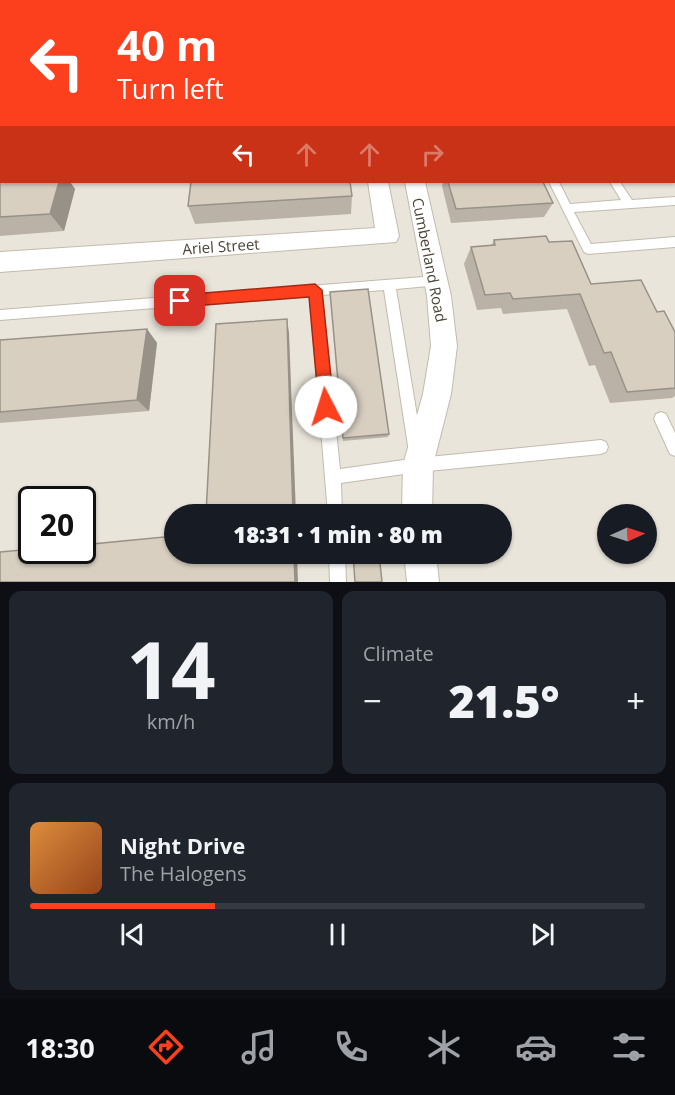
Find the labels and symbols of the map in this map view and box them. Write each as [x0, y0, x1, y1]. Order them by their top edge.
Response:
street label: Cumberland Road [408, 196, 452, 324]
street label: Ariel Street [182, 233, 260, 259]
pin [154, 275, 205, 326]
position arrow [294, 375, 358, 439]
speed limit sign: 20 [18, 486, 96, 564]
north arrow [597, 504, 657, 564]

